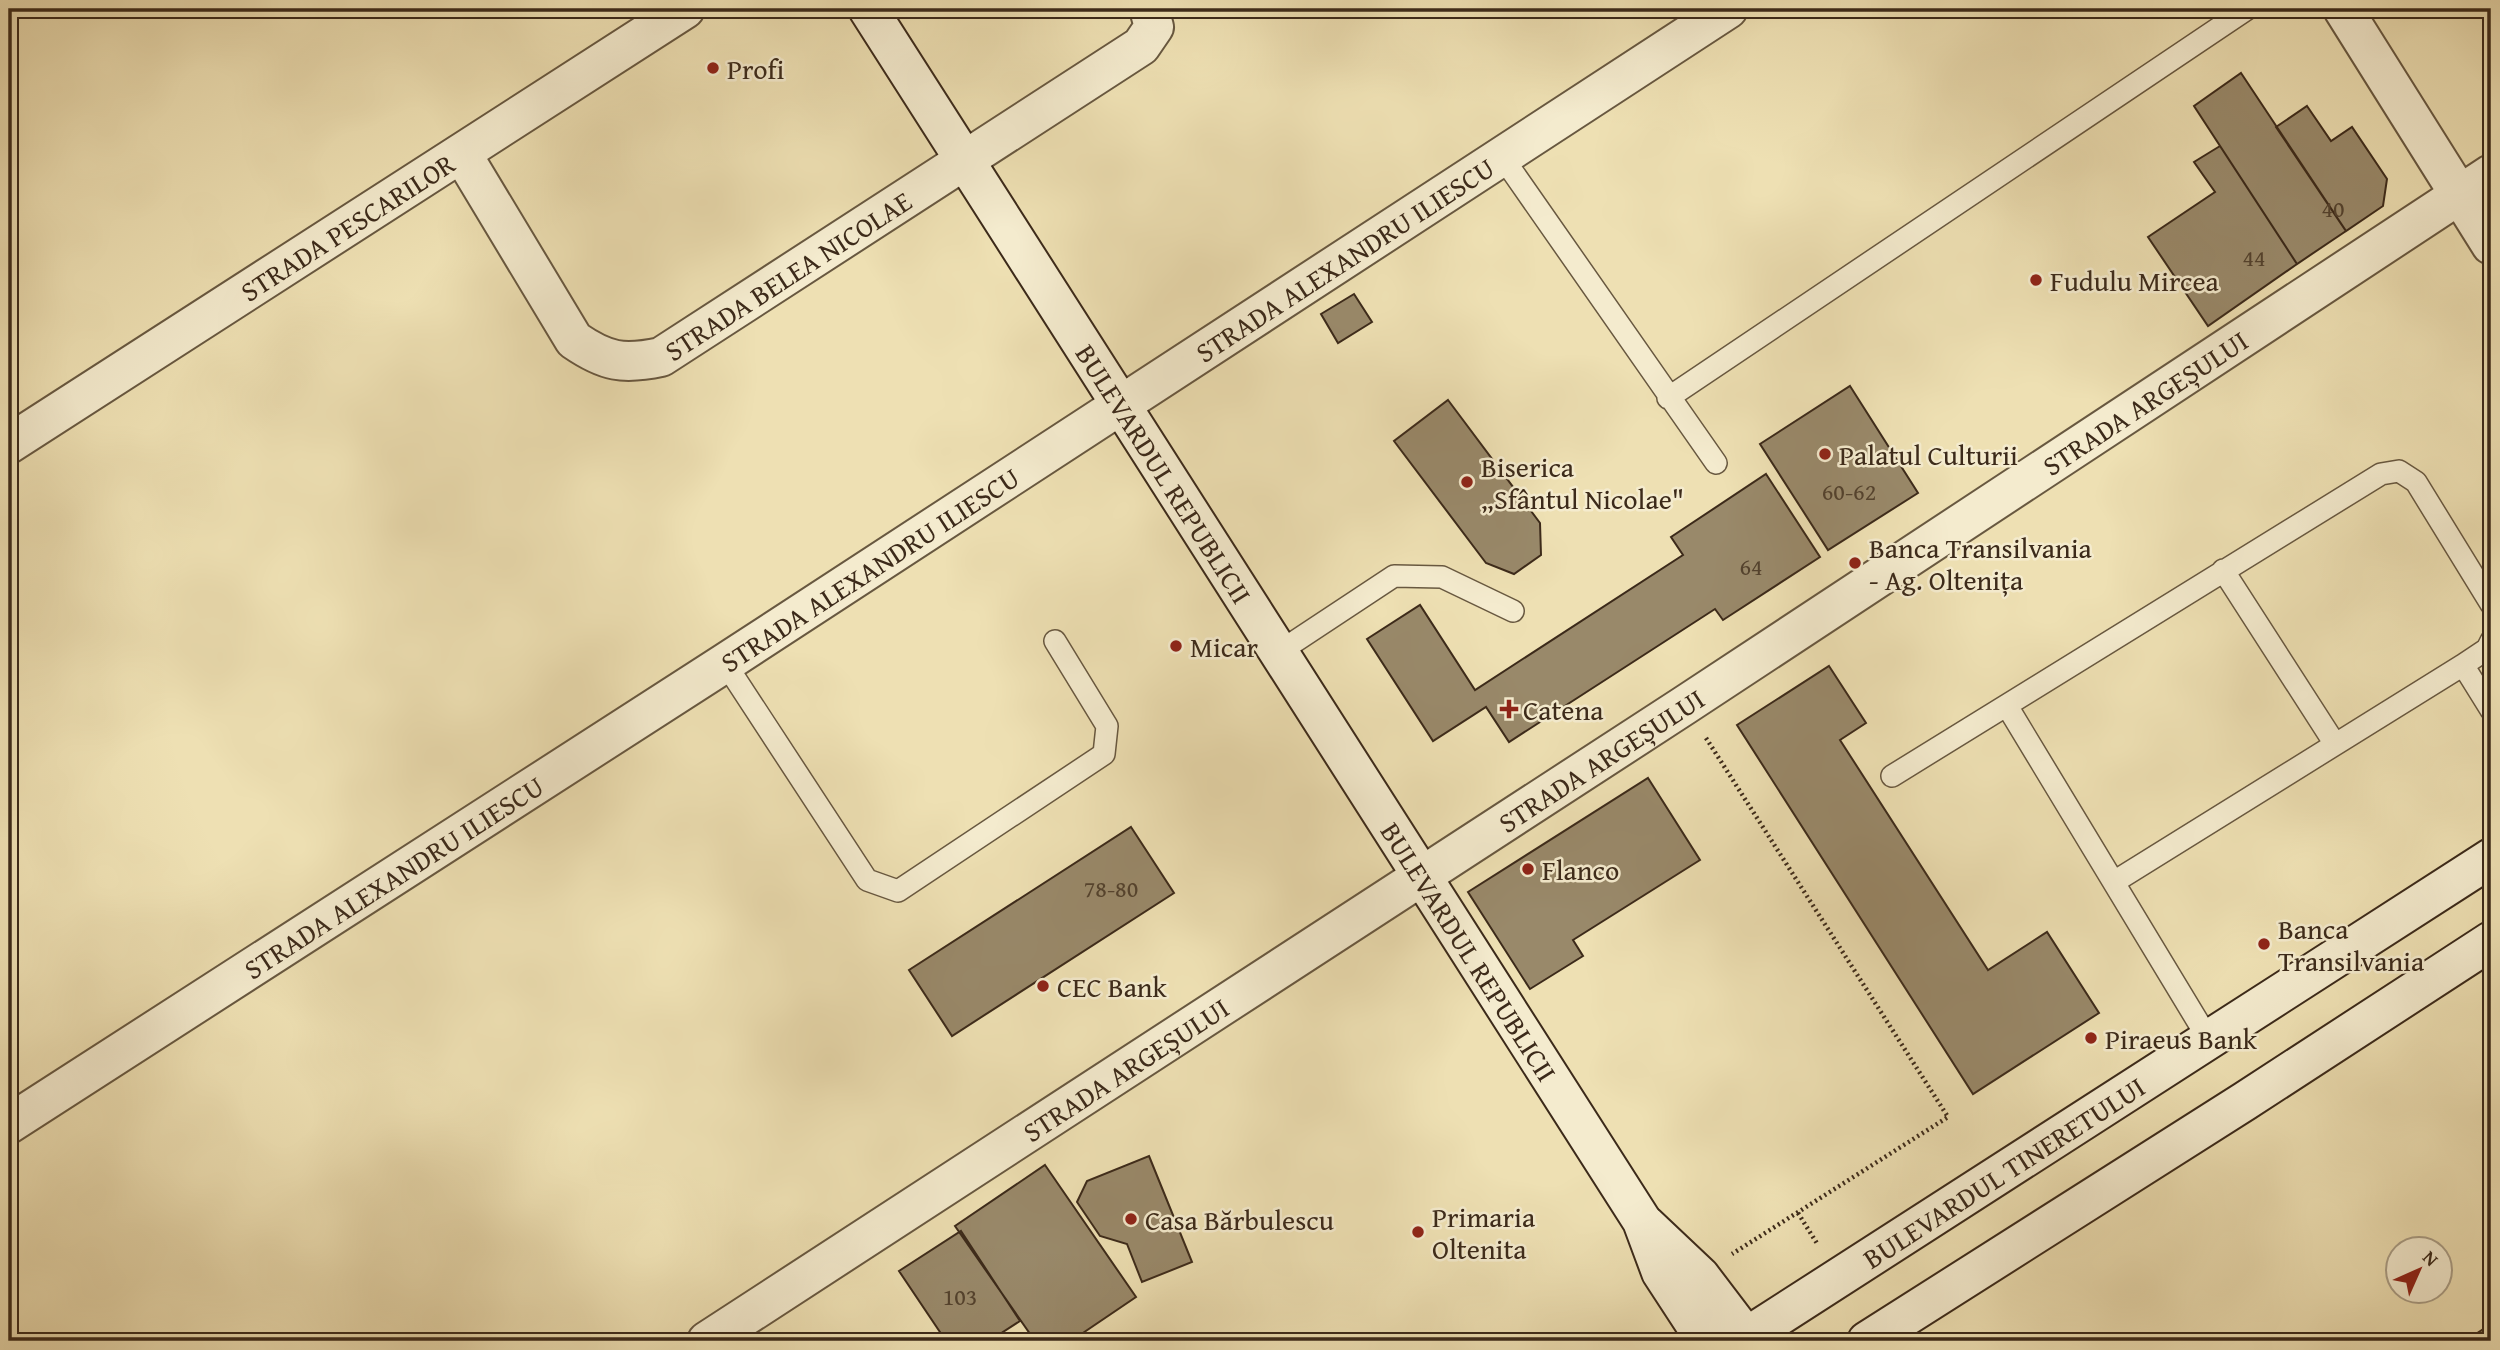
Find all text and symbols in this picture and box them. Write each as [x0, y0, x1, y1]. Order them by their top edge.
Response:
place label: Profi [727, 48, 784, 89]
marker: Profi [705, 60, 721, 76]
street label: STRADA PESCARILOR [232, 142, 463, 311]
street label: STRADA ALEXANDRU ILIESCU [1187, 147, 1502, 372]
street label: STRADA BELEA NICOLAE [656, 180, 919, 370]
house number: 40 [2321, 191, 2345, 226]
house number: 44 [2242, 240, 2266, 275]
place label: Fudulu Mircea [2050, 260, 2220, 301]
marker: Fudulu Mircea [2028, 272, 2044, 288]
street label: STRADA ARGEȘULUI [2034, 319, 2255, 485]
street label: BULEVARDUL REPUBLICII [1066, 336, 1263, 611]
place label: Palatul Culturii [1839, 434, 2018, 475]
place label: Biserica „Sfântul Nicolae" [1481, 446, 1684, 519]
marker: Palatul Culturii [1817, 446, 1833, 462]
street label: STRADA ALEXANDRU ILIESCU [712, 456, 1027, 681]
marker: Biserica „Sfântul Nicolae" [1459, 474, 1475, 490]
house number: 60-62 [1822, 474, 1876, 509]
place label: Banca Transilvania - Ag. Oltenița [1869, 527, 2093, 600]
house number: 64 [1739, 549, 1763, 584]
marker: Banca Transilvania - Ag. Oltenița [1847, 555, 1863, 571]
place label: Micar [1190, 626, 1258, 667]
marker: Micar [1168, 638, 1184, 654]
street label: STRADA ARGEȘULUI [1490, 678, 1712, 842]
place label: Catena [1523, 689, 1604, 730]
marker: Catena [1501, 701, 1517, 717]
street label: STRADA ALEXANDRU ILIESCU [235, 765, 551, 988]
street label: BULEVARDUL REPUBLICII [1372, 814, 1568, 1089]
place label: Flanco [1542, 849, 1619, 890]
marker: Flanco [1520, 861, 1536, 877]
house number: 78-80 [1084, 871, 1138, 906]
place label: Banca Transilvania [2278, 908, 2425, 981]
marker: Banca Transilvania [2256, 936, 2272, 952]
place label: CEC Bank [1057, 966, 1168, 1007]
marker: CEC Bank [1035, 978, 1051, 994]
street label: STRADA ARGEȘULUI [1014, 987, 1236, 1151]
place label: Piraeus Bank [2105, 1018, 2258, 1059]
marker: Piraeus Bank [2083, 1030, 2099, 1046]
street label: BULEVARDUL TINERETULUI [1854, 1066, 2152, 1278]
place label: Primaria Oltenita [1432, 1196, 1536, 1269]
place label: Casa Bărbulescu [1145, 1199, 1334, 1240]
marker: Casa Bărbulescu [1123, 1211, 1139, 1227]
marker: Primaria Oltenita [1410, 1224, 1426, 1240]
north arrow [2384, 1234, 2454, 1304]
text: N [2417, 1244, 2446, 1273]
house number: 103 [943, 1279, 977, 1314]

